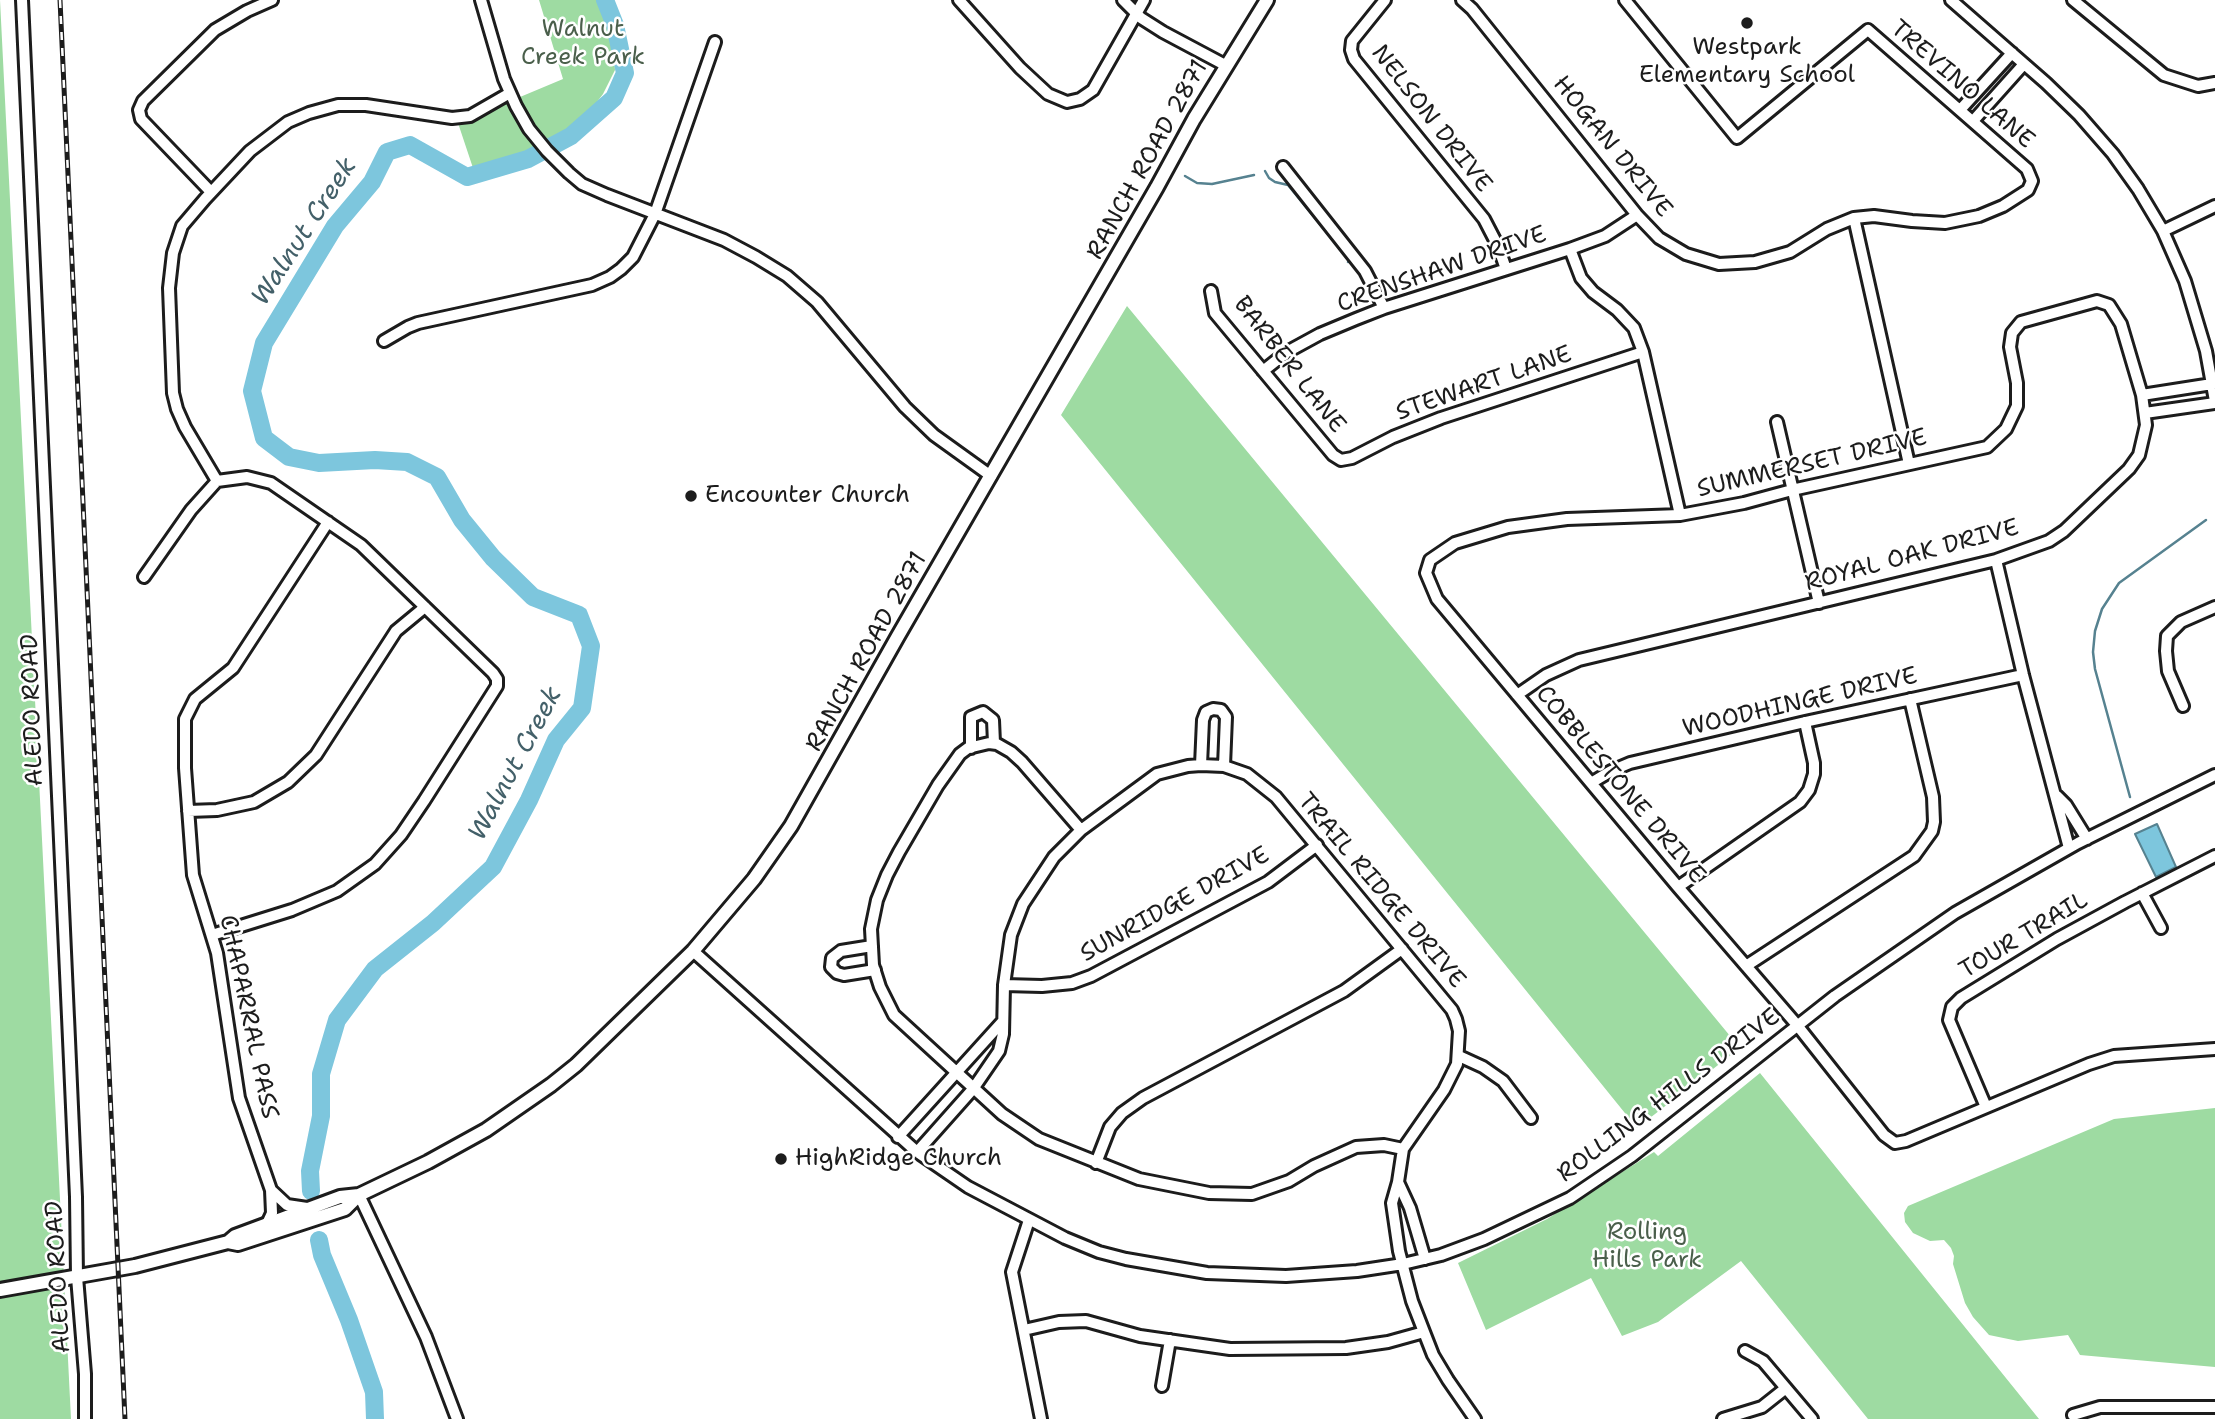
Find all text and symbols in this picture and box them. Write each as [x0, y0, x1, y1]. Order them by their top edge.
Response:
marker: Westpark Elementary School [1739, 15, 1755, 31]
street label: TREVINO LANE [1884, 15, 2040, 155]
park label: Walnut Creek Park [521, 16, 645, 72]
place label: Westpark Elementary School [1639, 34, 1855, 90]
street label: NELSON DRIVE [1364, 40, 1498, 198]
street label: RANCH ROAD 2871 [1081, 55, 1215, 265]
street label: HOGAN DRIVE [1546, 70, 1678, 224]
water label: Walnut Creek [246, 152, 364, 312]
street label: CRENSHAW DRIVE [1334, 221, 1550, 319]
street label: BARBER LANE [1227, 291, 1351, 439]
street label: STEWART LANE [1392, 340, 1576, 428]
street label: SUMMERSET DRIVE [1694, 424, 1930, 504]
place label: Encounter Church [705, 482, 910, 510]
marker: Encounter Church [683, 488, 699, 504]
street label: ROYAL OAK DRIVE [1802, 514, 2022, 598]
street label: RANCH ROAD 2871 [800, 547, 934, 757]
street label: ALEDO ROAD [16, 633, 50, 787]
street label: WOODHINGE DRIVE [1680, 662, 1920, 744]
street label: COBBLESTONE DRIVE [1529, 680, 1711, 890]
water label: Walnut Creek [462, 682, 570, 846]
street label: TRAIL RIDGE DRIVE [1291, 788, 1471, 994]
street label: SUNRIDGE DRIVE [1075, 841, 1275, 969]
street label: TOUR TRAIL [1955, 886, 2093, 986]
street label: CHAPARRAL PASS [212, 912, 284, 1122]
street label: ROLLING HILLS DRIVE [1552, 1003, 1786, 1189]
place label: HighRidge Church [795, 1145, 1002, 1173]
marker: HighRidge Church [773, 1151, 789, 1167]
street label: ALEDO ROAD [41, 1200, 77, 1354]
park label: Rolling Hills Park [1592, 1219, 1702, 1275]

